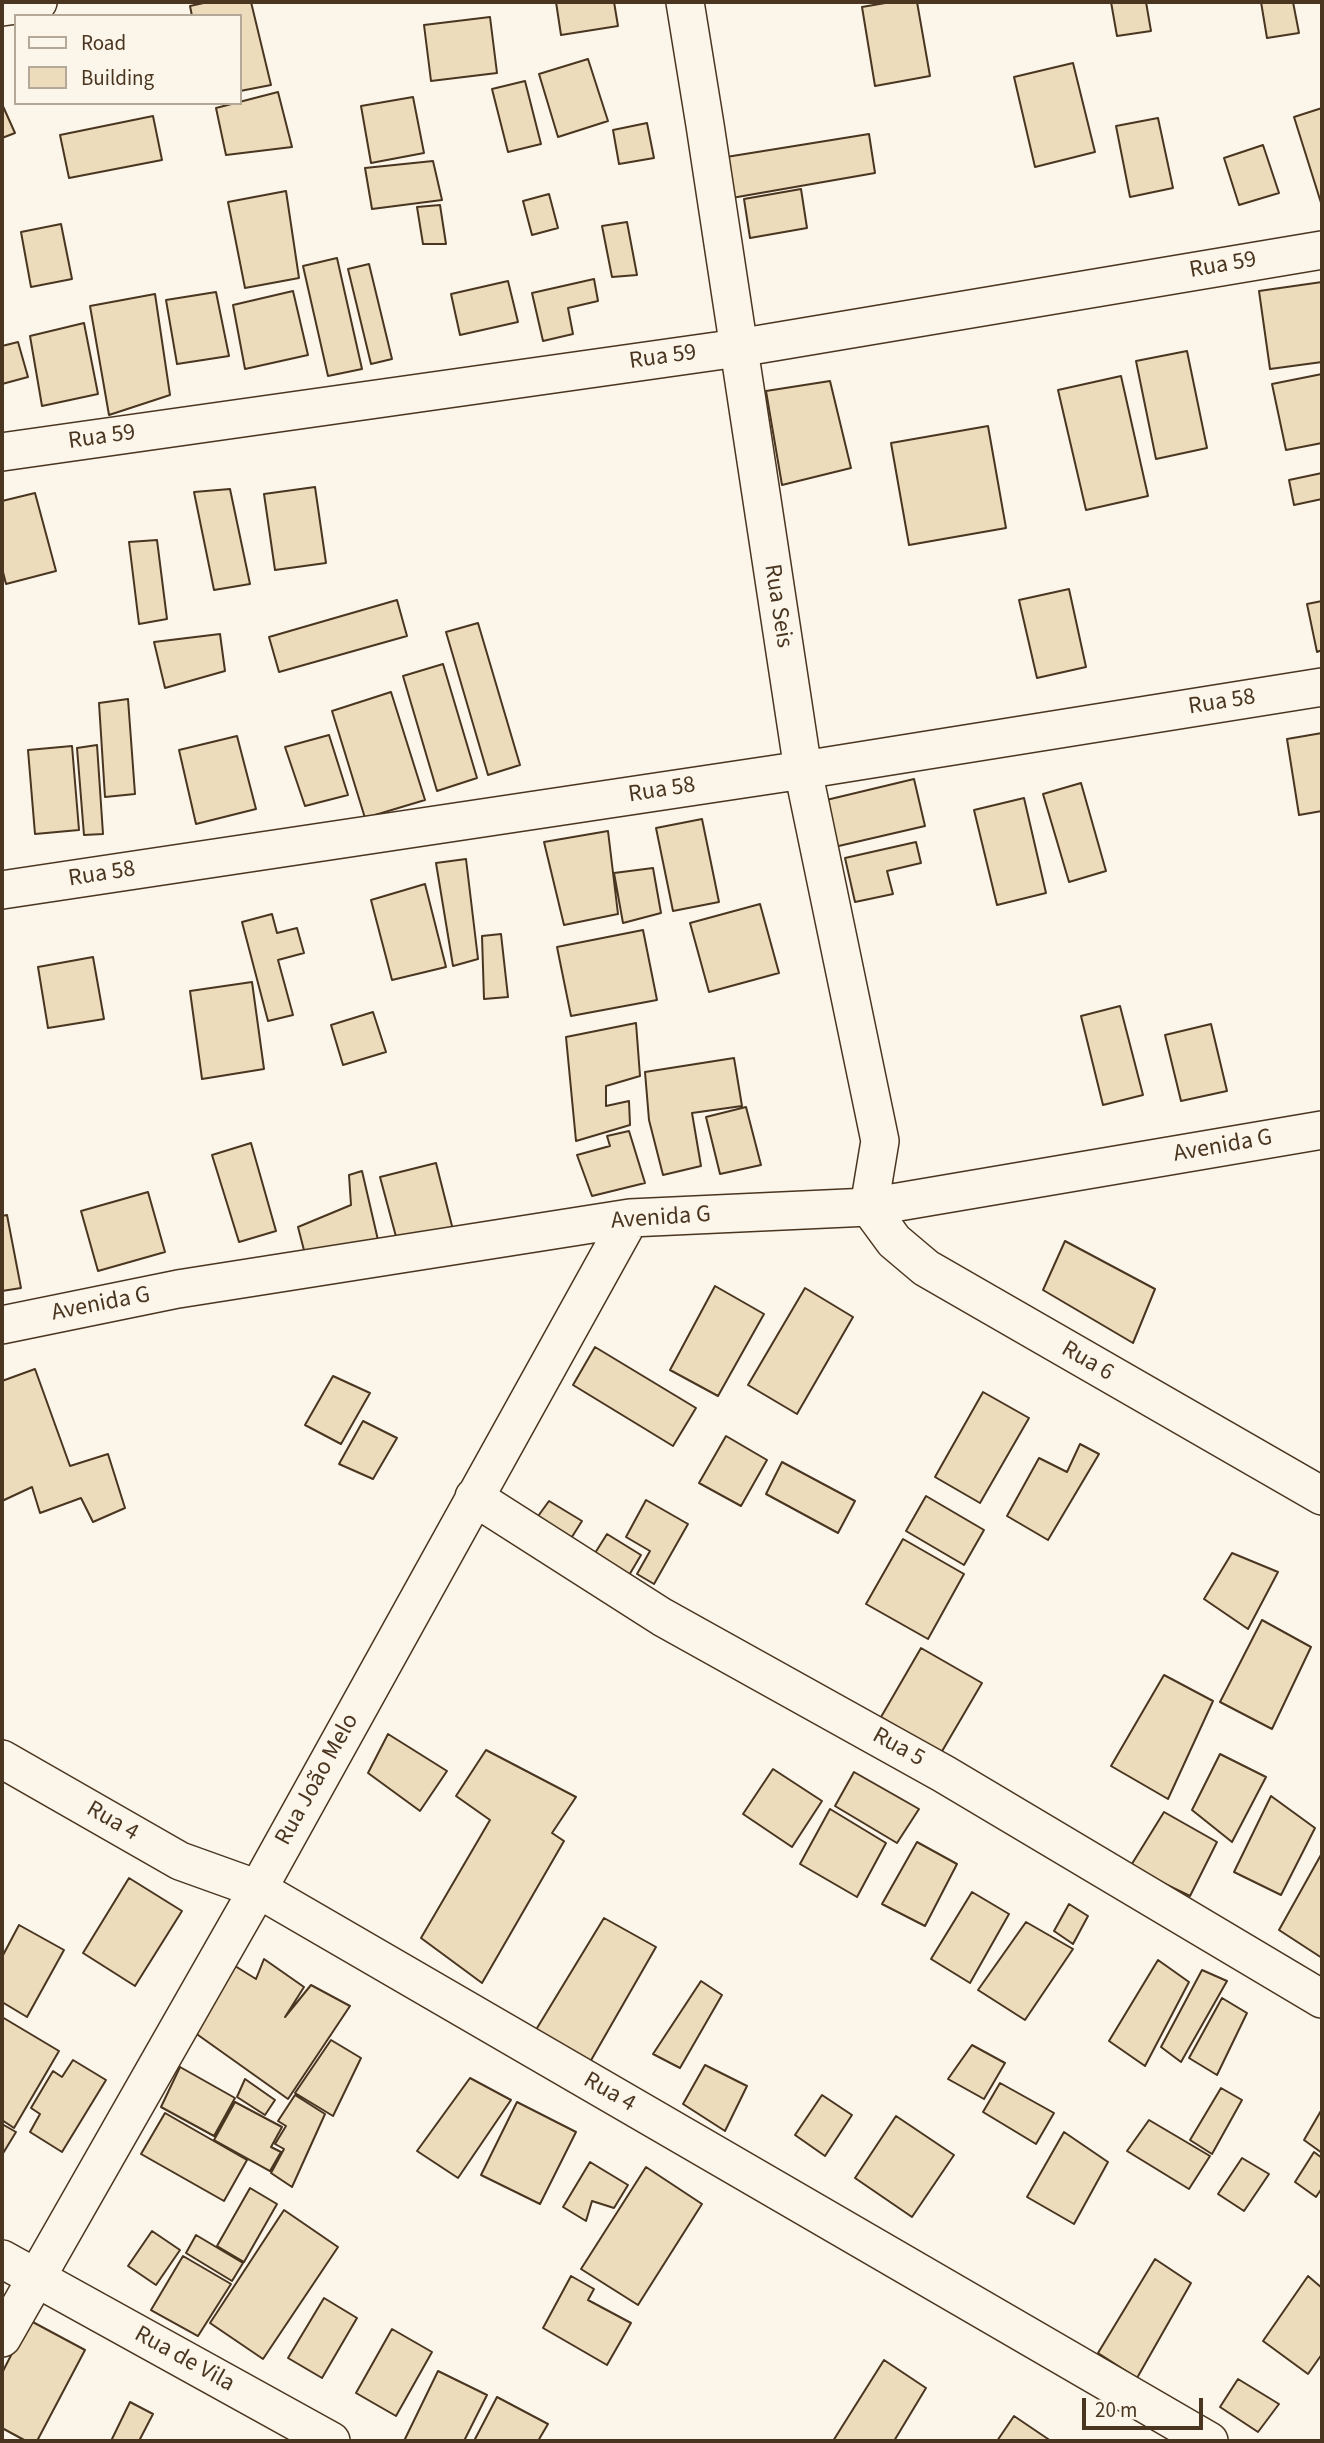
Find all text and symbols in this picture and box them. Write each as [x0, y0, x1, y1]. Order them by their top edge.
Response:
legend [14, 14, 242, 105]
text: Road [81, 28, 126, 58]
text: Building [81, 63, 154, 93]
street label: Rua 59 [1187, 246, 1259, 286]
street label: Rua 59 [628, 339, 698, 377]
street label: Rua 59 [67, 419, 137, 457]
street label: Rua Seis [756, 562, 798, 650]
street label: Rua 58 [1186, 684, 1258, 722]
street label: Rua 58 [626, 772, 698, 810]
street label: Rua 58 [66, 856, 138, 894]
street label: Avenida G [1171, 1124, 1275, 1170]
street label: Avenida G [610, 1201, 712, 1237]
street label: Avenida G [49, 1281, 153, 1329]
street label: Rua 6 [1056, 1336, 1118, 1388]
street label: Rua João Melo [270, 1709, 366, 1851]
street label: Rua 5 [867, 1722, 929, 1774]
street label: Rua 4 [81, 1796, 143, 1848]
street label: Rua 4 [578, 2067, 640, 2119]
street label: Rua de Vila [129, 2321, 239, 2399]
scale bar [1086, 2384, 1207, 2428]
text: 20 m [1095, 2395, 1137, 2425]

